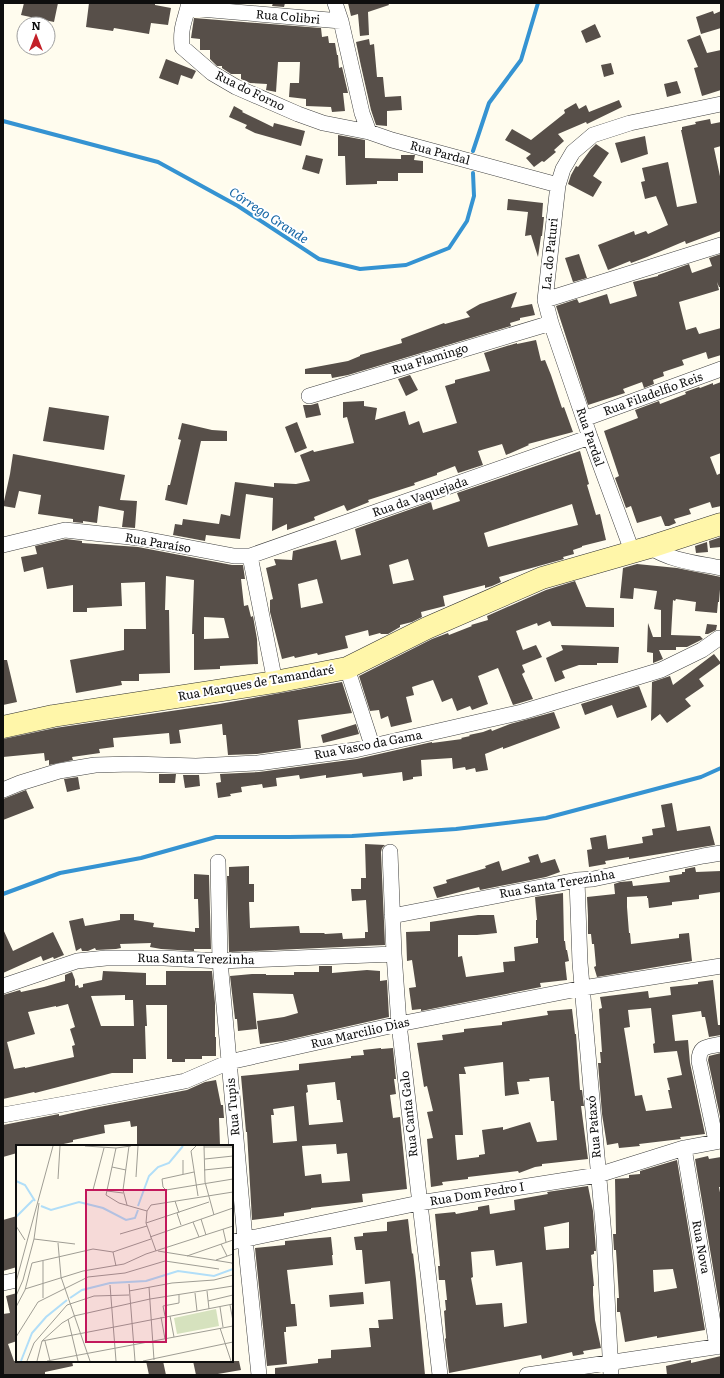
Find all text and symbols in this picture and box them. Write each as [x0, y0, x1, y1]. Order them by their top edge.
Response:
street label: Rua Colibri [255, 4, 321, 28]
north arrow [16, 16, 56, 56]
text: N [31, 17, 41, 33]
street label: Rua do Forno [212, 65, 288, 115]
street label: Rua Pardal [408, 135, 472, 169]
water label: Córrego Grande [226, 182, 313, 247]
street label: La. do Paturi [536, 217, 562, 291]
street label: Rua Flamingo [389, 338, 470, 378]
street label: Rua Filadelfio Reis [600, 366, 706, 419]
street label: Rua Pardal [572, 405, 609, 469]
street label: Rua da Vaquejada [369, 471, 470, 521]
street label: Rua Paraíso [124, 527, 193, 557]
street label: Rua Marques de Tamandaré [176, 659, 335, 705]
street label: Rua Vasco da Gama [312, 725, 424, 763]
street label: Rua Santa Terezinha [498, 864, 617, 902]
street label: Rua Santa Terezinha [137, 948, 255, 968]
street label: Rua Marcilio Dias [309, 1012, 411, 1052]
street label: Rua Canta Galo [395, 1070, 421, 1158]
street label: Rua Tupis [220, 1077, 243, 1137]
street label: Rua Pataxó [581, 1095, 605, 1159]
inset map [16, 1145, 233, 1362]
street label: Rua Dom Pedro I [428, 1177, 525, 1209]
street label: Rua Nova [688, 1219, 716, 1276]

